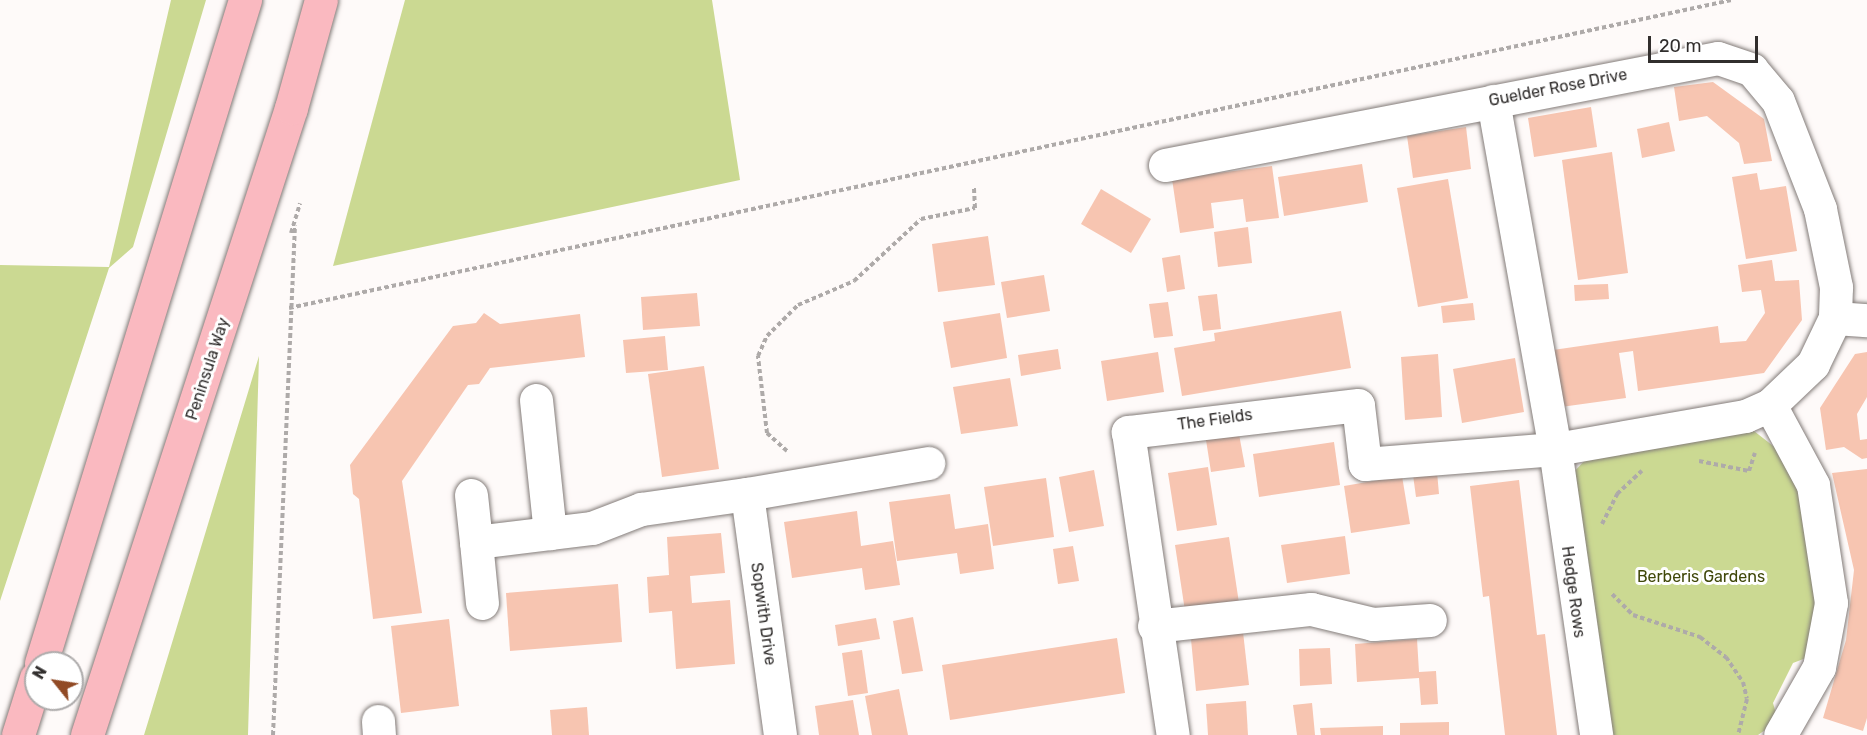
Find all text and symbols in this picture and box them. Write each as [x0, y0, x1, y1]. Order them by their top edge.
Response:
scale bar [1651, 24, 1760, 62]
text: 20 m [1659, 35, 1701, 57]
street label: Guelder Rose Drive [1487, 65, 1629, 111]
street label: Peninsula Way [182, 315, 234, 423]
street label: The Fields [1176, 405, 1254, 435]
street label: Hedge Rows [1557, 545, 1589, 639]
street label: Sopwith Drive [746, 561, 780, 667]
park label: Berberis Gardens [1637, 567, 1765, 587]
north arrow [24, 651, 84, 711]
text: N [29, 663, 51, 682]

